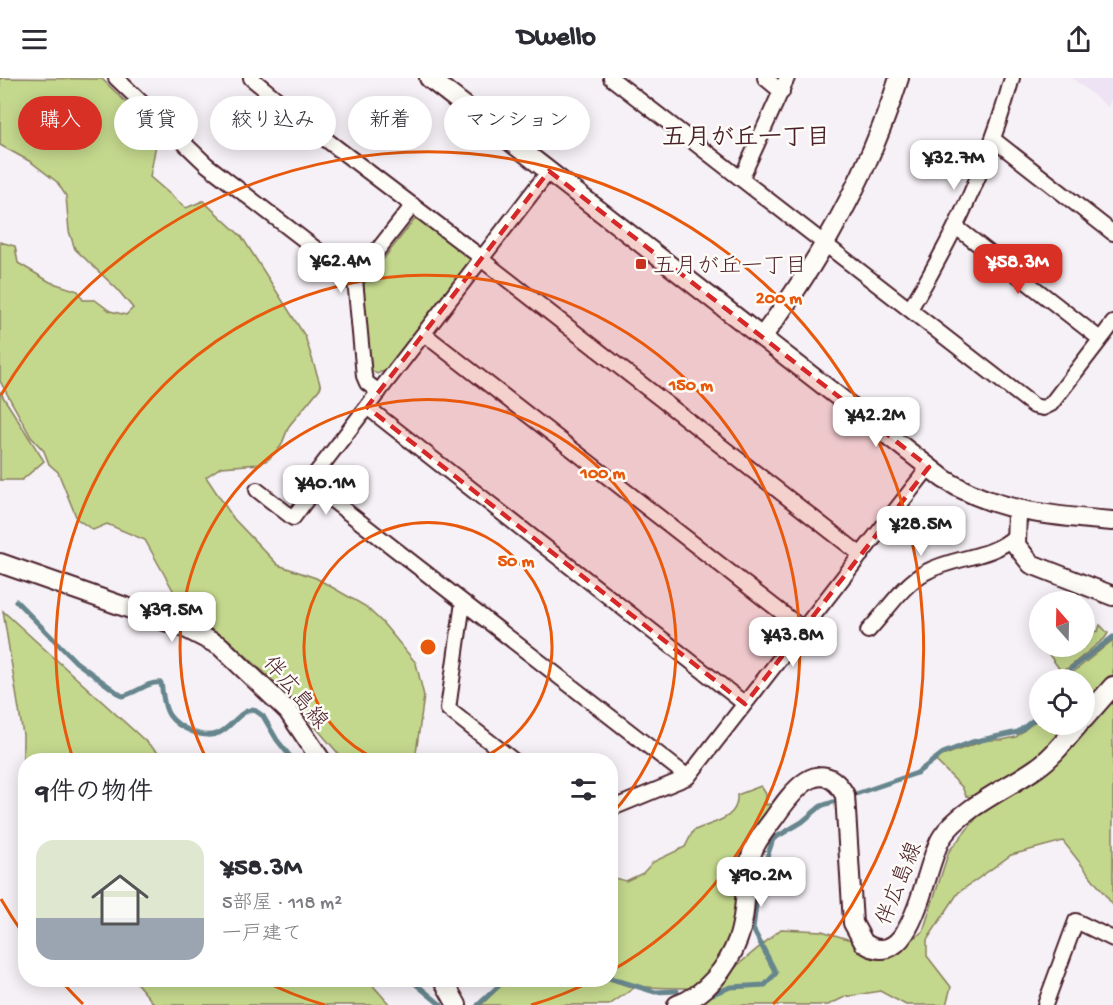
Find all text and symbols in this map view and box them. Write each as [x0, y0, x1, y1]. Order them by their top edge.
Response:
icon: menu [18, 23, 51, 56]
text: Dwello [517, 23, 596, 55]
icon: share [1062, 23, 1095, 56]
chip: 購入 [18, 96, 102, 150]
chip: 賃貸 [114, 96, 198, 150]
chip: 絞り込み [210, 96, 336, 150]
chip: 新着 [348, 96, 432, 150]
chip: マンション [444, 96, 590, 150]
district label: 五月が丘一丁目 [662, 125, 830, 154]
pin: ¥32.7M [905, 140, 1003, 191]
text: ¥32.7M [924, 148, 984, 171]
pin: ¥62.4M [292, 243, 390, 294]
pin: ¥58.3M [969, 244, 1067, 295]
text: ¥62.4M [312, 251, 370, 274]
text: ¥58.3M [987, 252, 1049, 275]
place label: 五月が丘一丁目 [653, 255, 807, 281]
marker: 五月が丘一丁目 [634, 257, 648, 271]
text: 200 m [756, 289, 802, 310]
text: 150 m [668, 376, 713, 397]
pin: ¥42.2M [827, 397, 925, 448]
text: ¥42.2M [847, 405, 905, 428]
text: 100 m [580, 464, 626, 485]
pin: ¥40.1M [277, 465, 375, 516]
text: ¥40.1M [297, 473, 355, 496]
pin: ¥28.5M [872, 506, 970, 557]
text: ¥28.5M [891, 514, 951, 537]
text: 50 m [498, 552, 535, 573]
north arrow [1029, 591, 1095, 657]
map controls [1029, 591, 1095, 735]
pin: ¥39.5M [123, 592, 221, 643]
text: ¥39.5M [142, 600, 202, 623]
pin: ¥43.8M [744, 617, 842, 668]
text: ¥43.8M [763, 625, 823, 648]
centre of rings [418, 637, 438, 657]
street label: 伴広島線 [256, 651, 333, 736]
button: locate [1029, 669, 1095, 735]
icon: filters [567, 773, 600, 806]
text: 9件の物件 [36, 779, 153, 810]
street label: 伴広島線 [871, 838, 929, 930]
text: ¥58.3M [222, 854, 302, 885]
pin: ¥90.2M [712, 857, 810, 908]
icon: home [84, 864, 156, 936]
text: ¥90.2M [731, 865, 791, 888]
text: 5部屋 · 118 m² [222, 893, 342, 916]
text: 一戸建て [222, 924, 302, 947]

